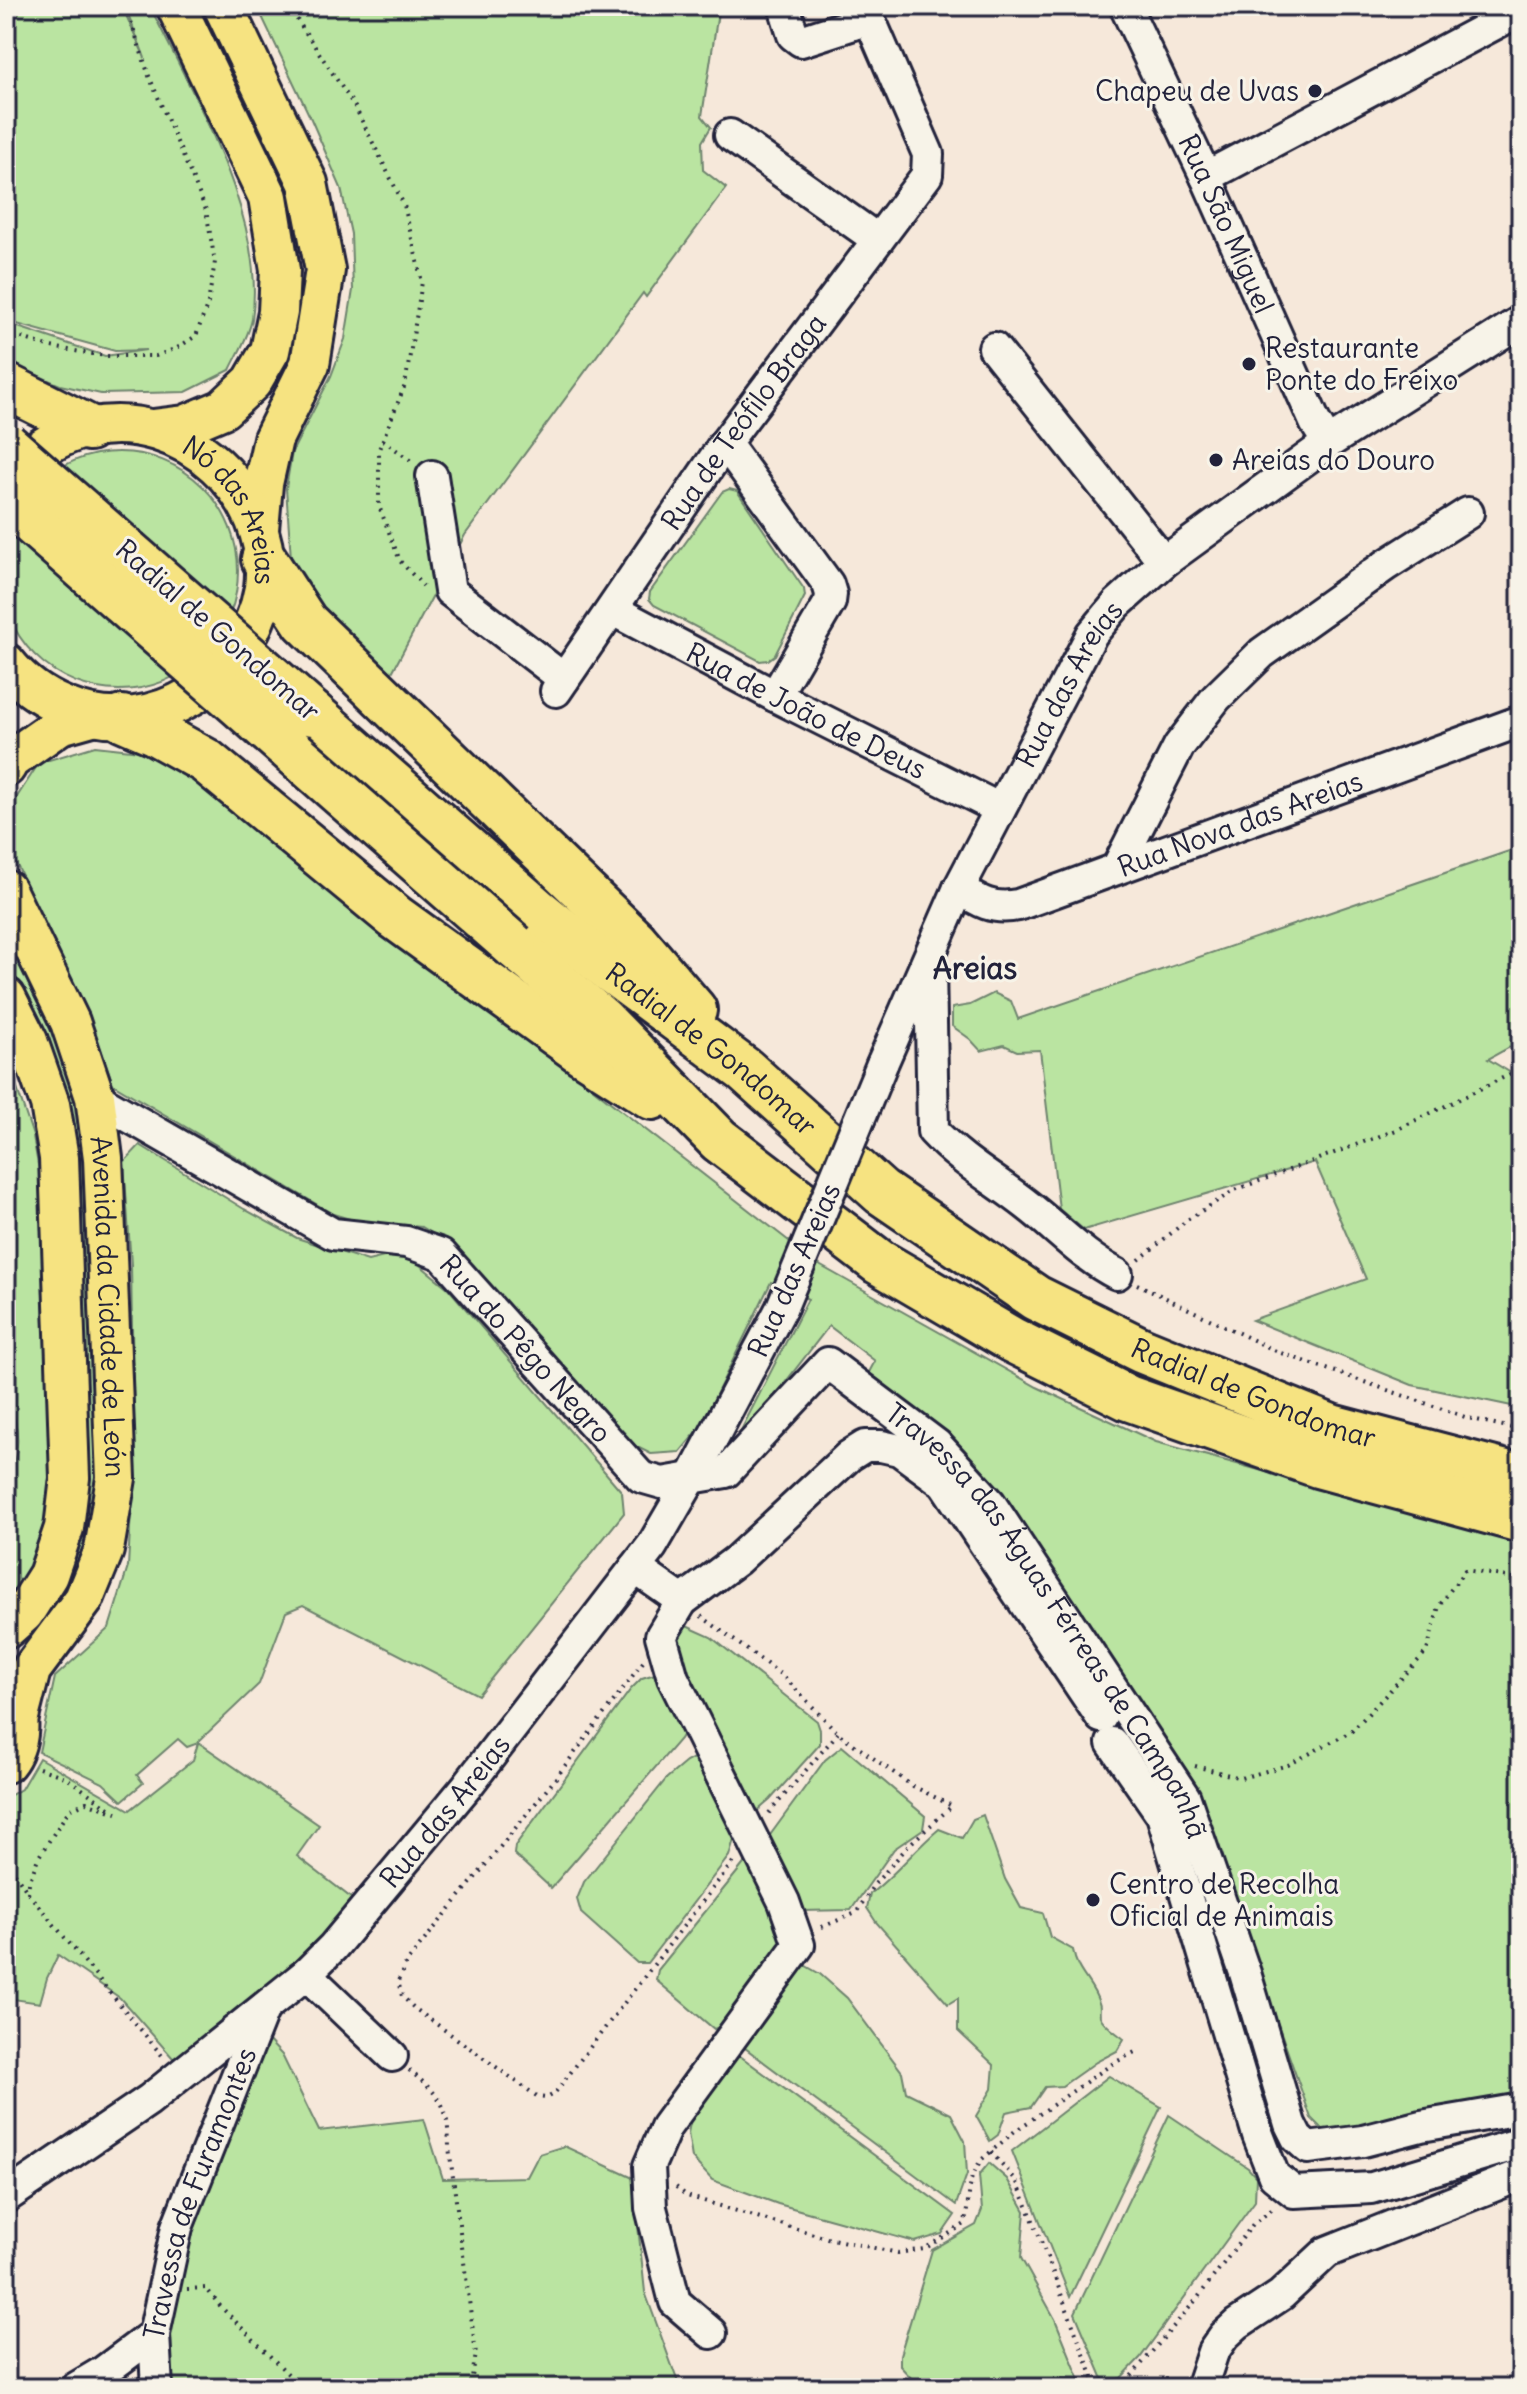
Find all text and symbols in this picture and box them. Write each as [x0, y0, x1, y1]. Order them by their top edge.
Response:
place label: Chapeu de Uvas [1095, 73, 1299, 109]
marker: Chapeu de Uvas [1306, 82, 1324, 100]
street label: Rua São Miguel [1170, 128, 1282, 319]
street label: Rua de Teófilo Braga [653, 306, 834, 537]
place label: Restaurante Ponte do Freixo [1265, 330, 1458, 398]
marker: Restaurante Ponte do Freixo [1240, 355, 1258, 373]
street label: Nó das Areias [176, 427, 283, 586]
place label: Areias do Douro [1232, 442, 1435, 478]
marker: Areias do Douro [1207, 451, 1225, 469]
street label: Radial de Gondomar [108, 531, 328, 729]
street label: Rua das Areias [1007, 593, 1131, 774]
street label: Rua de João de Deus [680, 634, 932, 787]
street label: Rua Nova das Areias [1113, 763, 1367, 885]
district label: Areias [933, 949, 1017, 987]
street label: Radial de Gondomar [598, 955, 824, 1144]
street label: Avenida da Cidade de León [82, 1134, 134, 1478]
street label: Rua das Areias [740, 1177, 848, 1363]
street label: Rua do Pêgo Negro [432, 1247, 620, 1450]
street label: Radial de Gondomar [1125, 1330, 1380, 1456]
street label: Travessa das Águas Férreas de Campanhã [879, 1395, 1215, 1843]
street label: Rua das Areias [372, 1728, 518, 1895]
place label: Centro de Recolha Oficial de Animais [1109, 1866, 1339, 1934]
marker: Centro de Recolha Oficial de Animais [1084, 1891, 1102, 1909]
street label: Travessa de Furamontes [135, 2042, 264, 2343]

